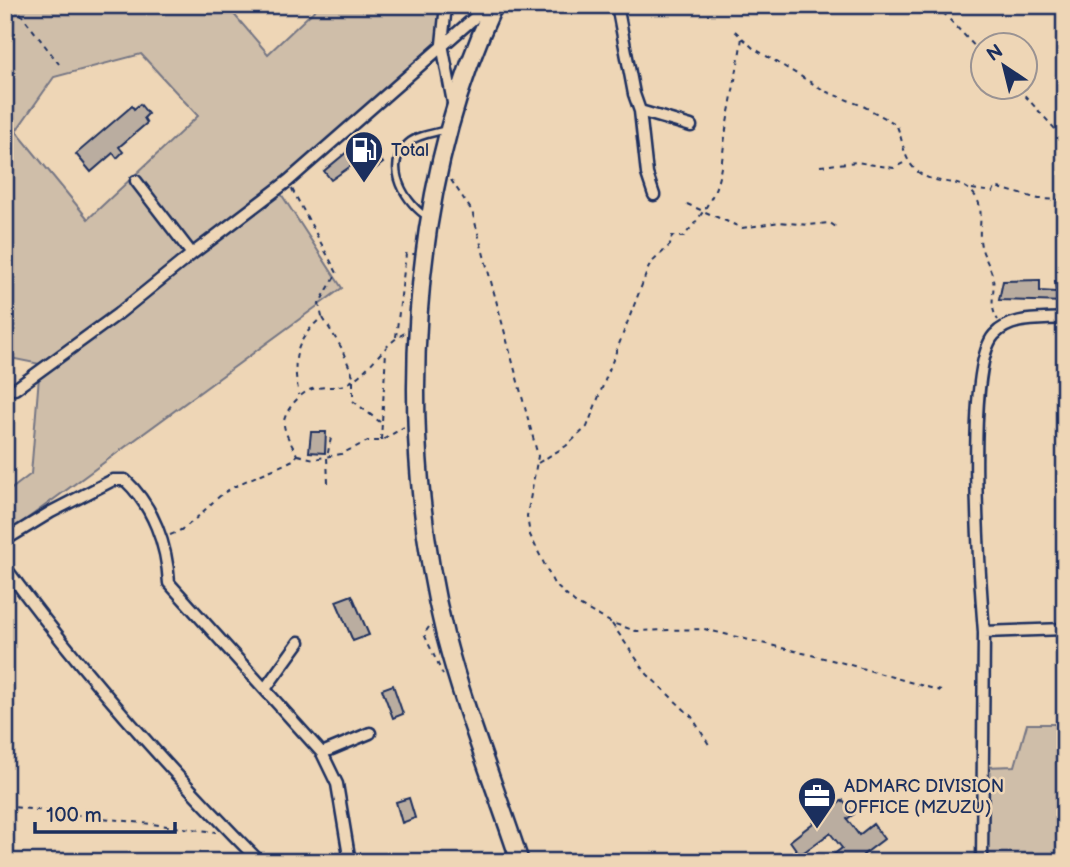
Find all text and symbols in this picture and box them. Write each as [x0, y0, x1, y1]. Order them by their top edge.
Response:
north arrow [968, 32, 1038, 102]
text: N [983, 40, 1008, 67]
fuel station icon: Total [343, 129, 385, 184]
place label: Total [391, 140, 429, 161]
office icon: ADMARC DIVISION OFFICE (MZUZU) [796, 775, 838, 830]
place label: ADMARC DIVISION OFFICE (MZUZU) [844, 776, 1004, 818]
scale bar [35, 790, 175, 834]
text: 100 m [46, 803, 102, 828]

